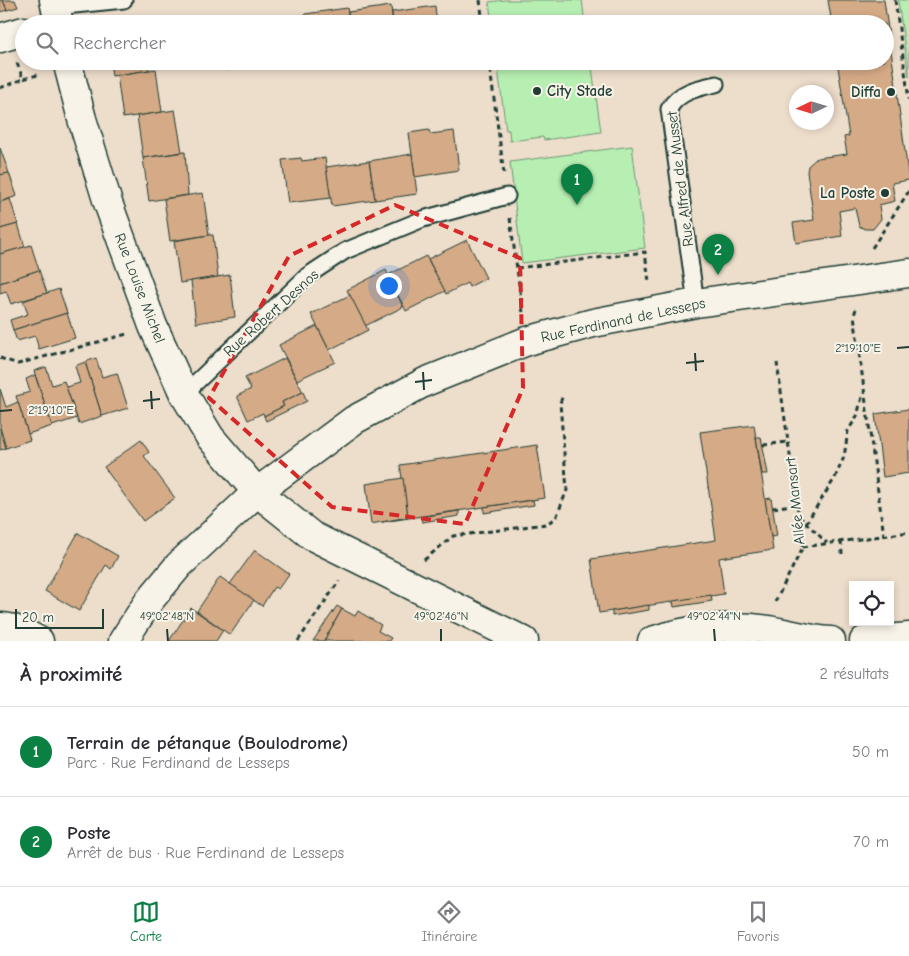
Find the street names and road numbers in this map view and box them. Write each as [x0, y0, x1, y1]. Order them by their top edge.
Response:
street label: Rue Alfred de Musset [663, 110, 697, 248]
street label: Rue Louise Michel [111, 231, 169, 345]
street label: Rue Robert Desnos [220, 265, 322, 361]
street label: Rue Ferdinand de Lesseps [539, 294, 707, 346]
street label: Allée Mansart [781, 456, 809, 546]

